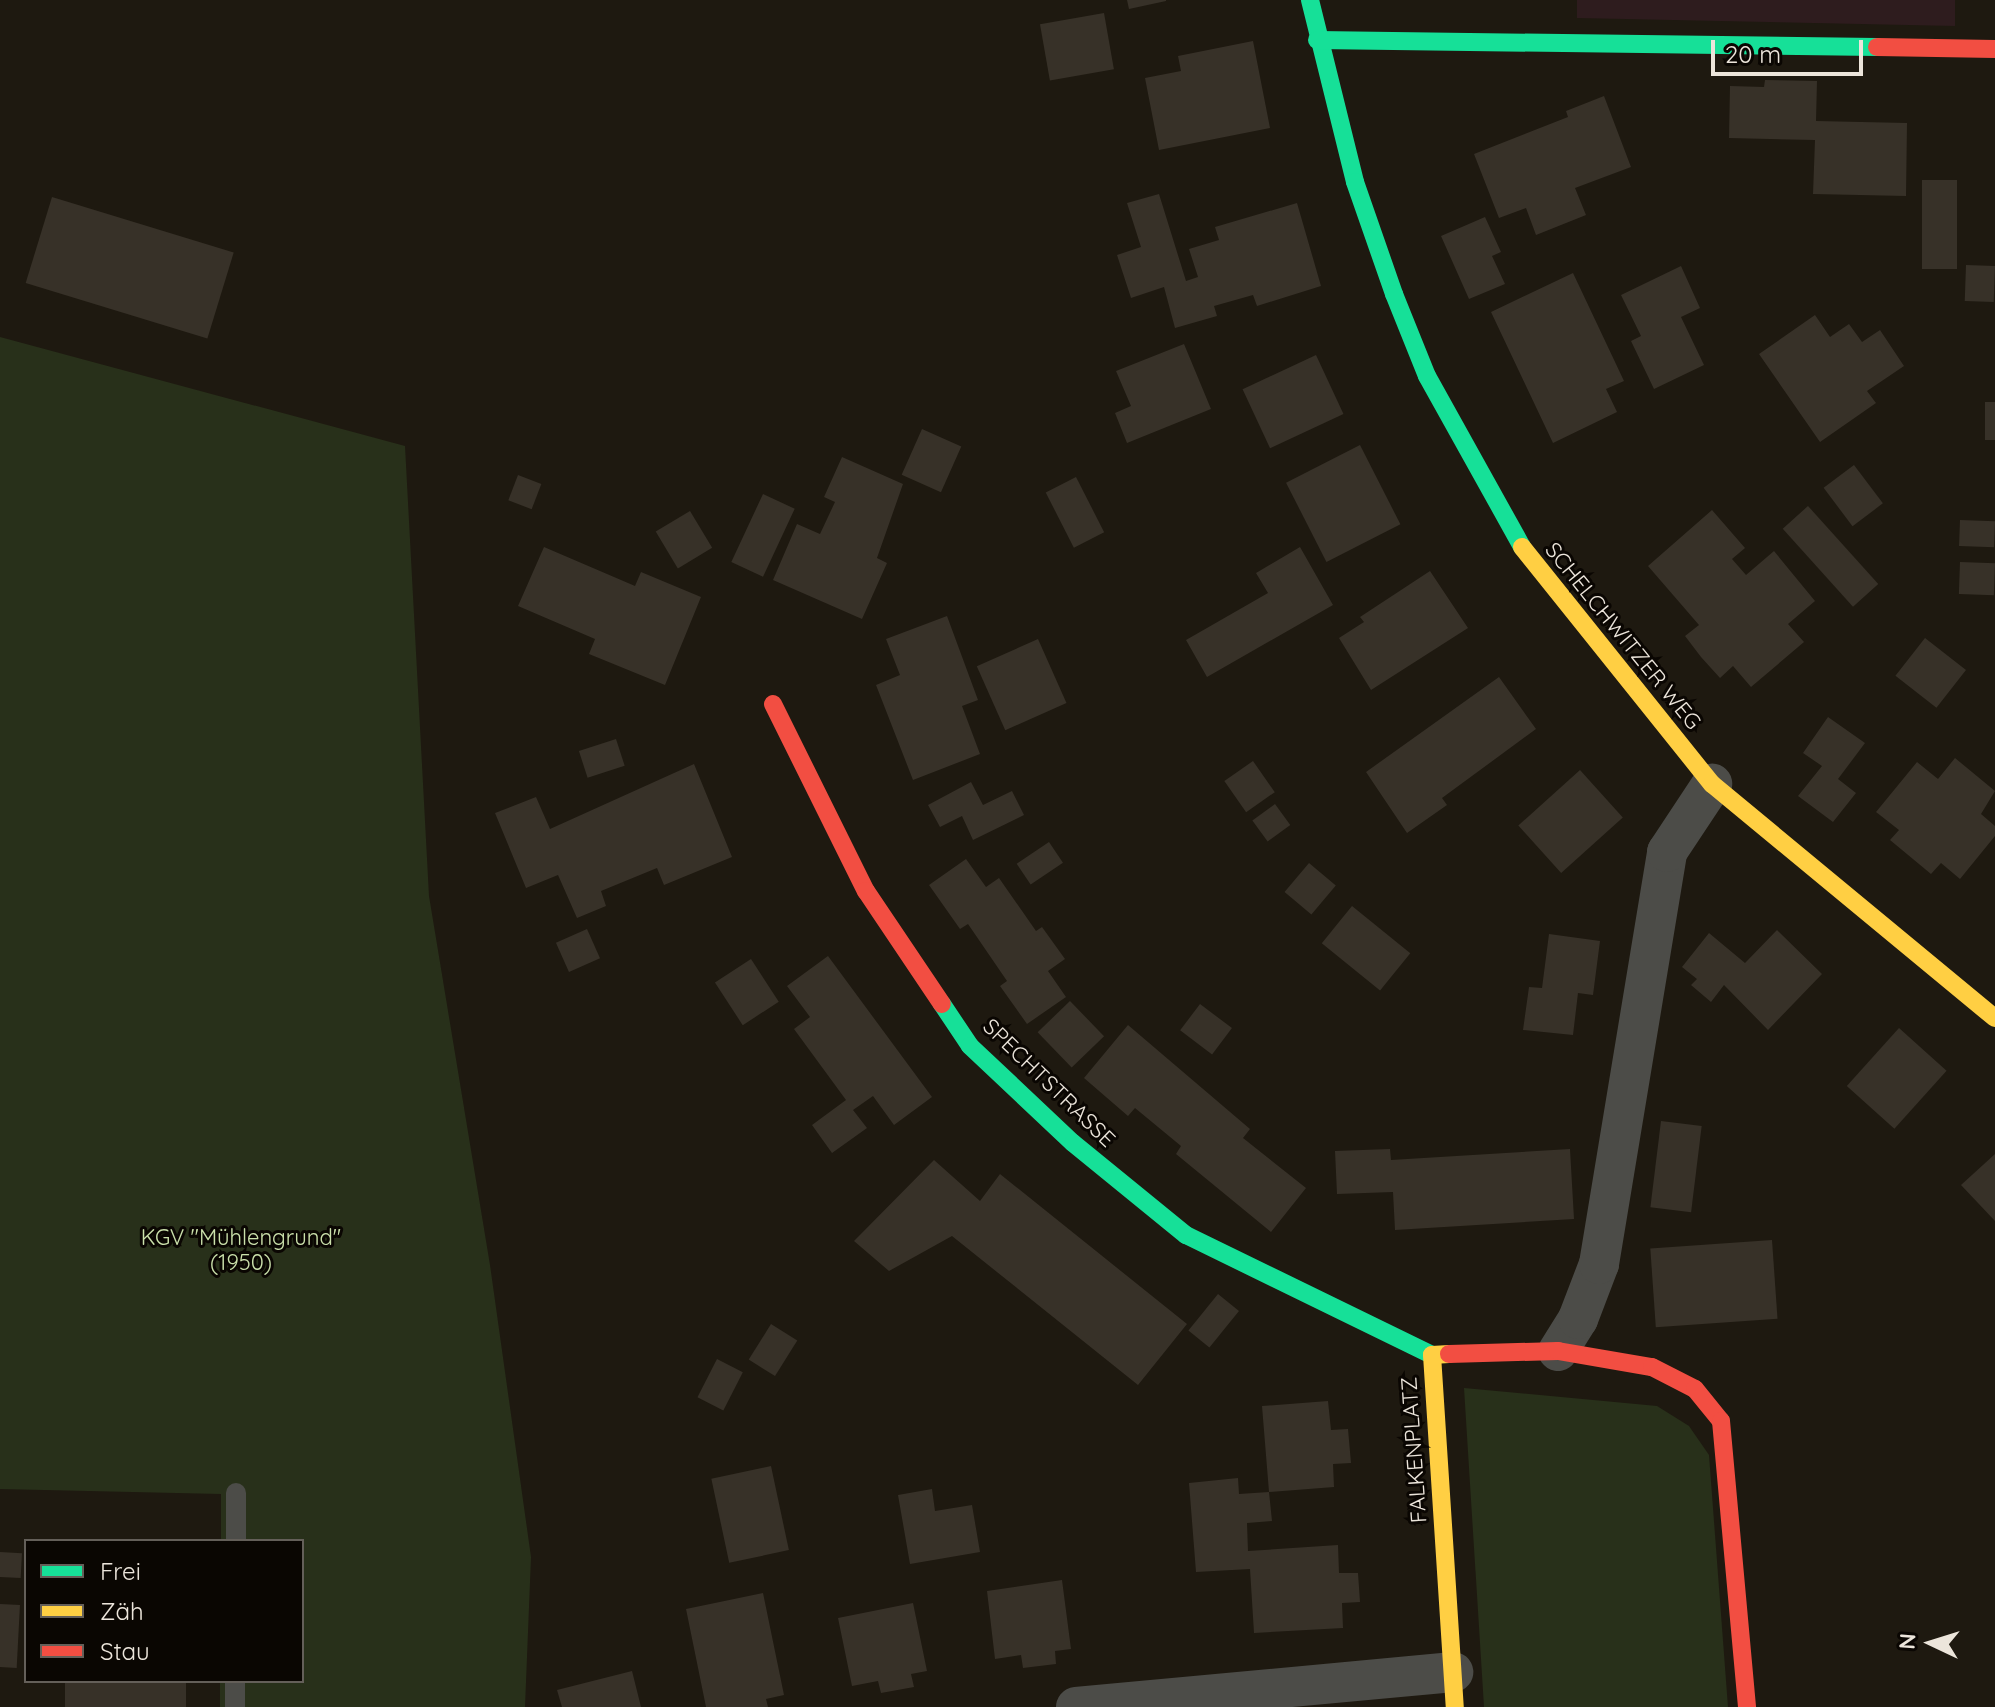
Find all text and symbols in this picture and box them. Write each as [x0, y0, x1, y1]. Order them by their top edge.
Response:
scale bar [1715, 24, 1867, 74]
text: 20 m [1725, 39, 1781, 69]
street label: SCHELCHWITZER WEG [1539, 537, 1707, 735]
street label: SPECHTSTRASSE [977, 1013, 1121, 1153]
park label: KGV "Mühlengrund" (1950) [141, 1224, 341, 1276]
street label: FALKENPLATZ [1396, 1376, 1432, 1524]
legend [24, 1539, 304, 1683]
text: Frei [100, 1556, 141, 1586]
text: Zäh [100, 1596, 144, 1626]
north arrow [1891, 1603, 1971, 1683]
text: N [1893, 1632, 1922, 1650]
text: Stau [100, 1636, 150, 1666]

